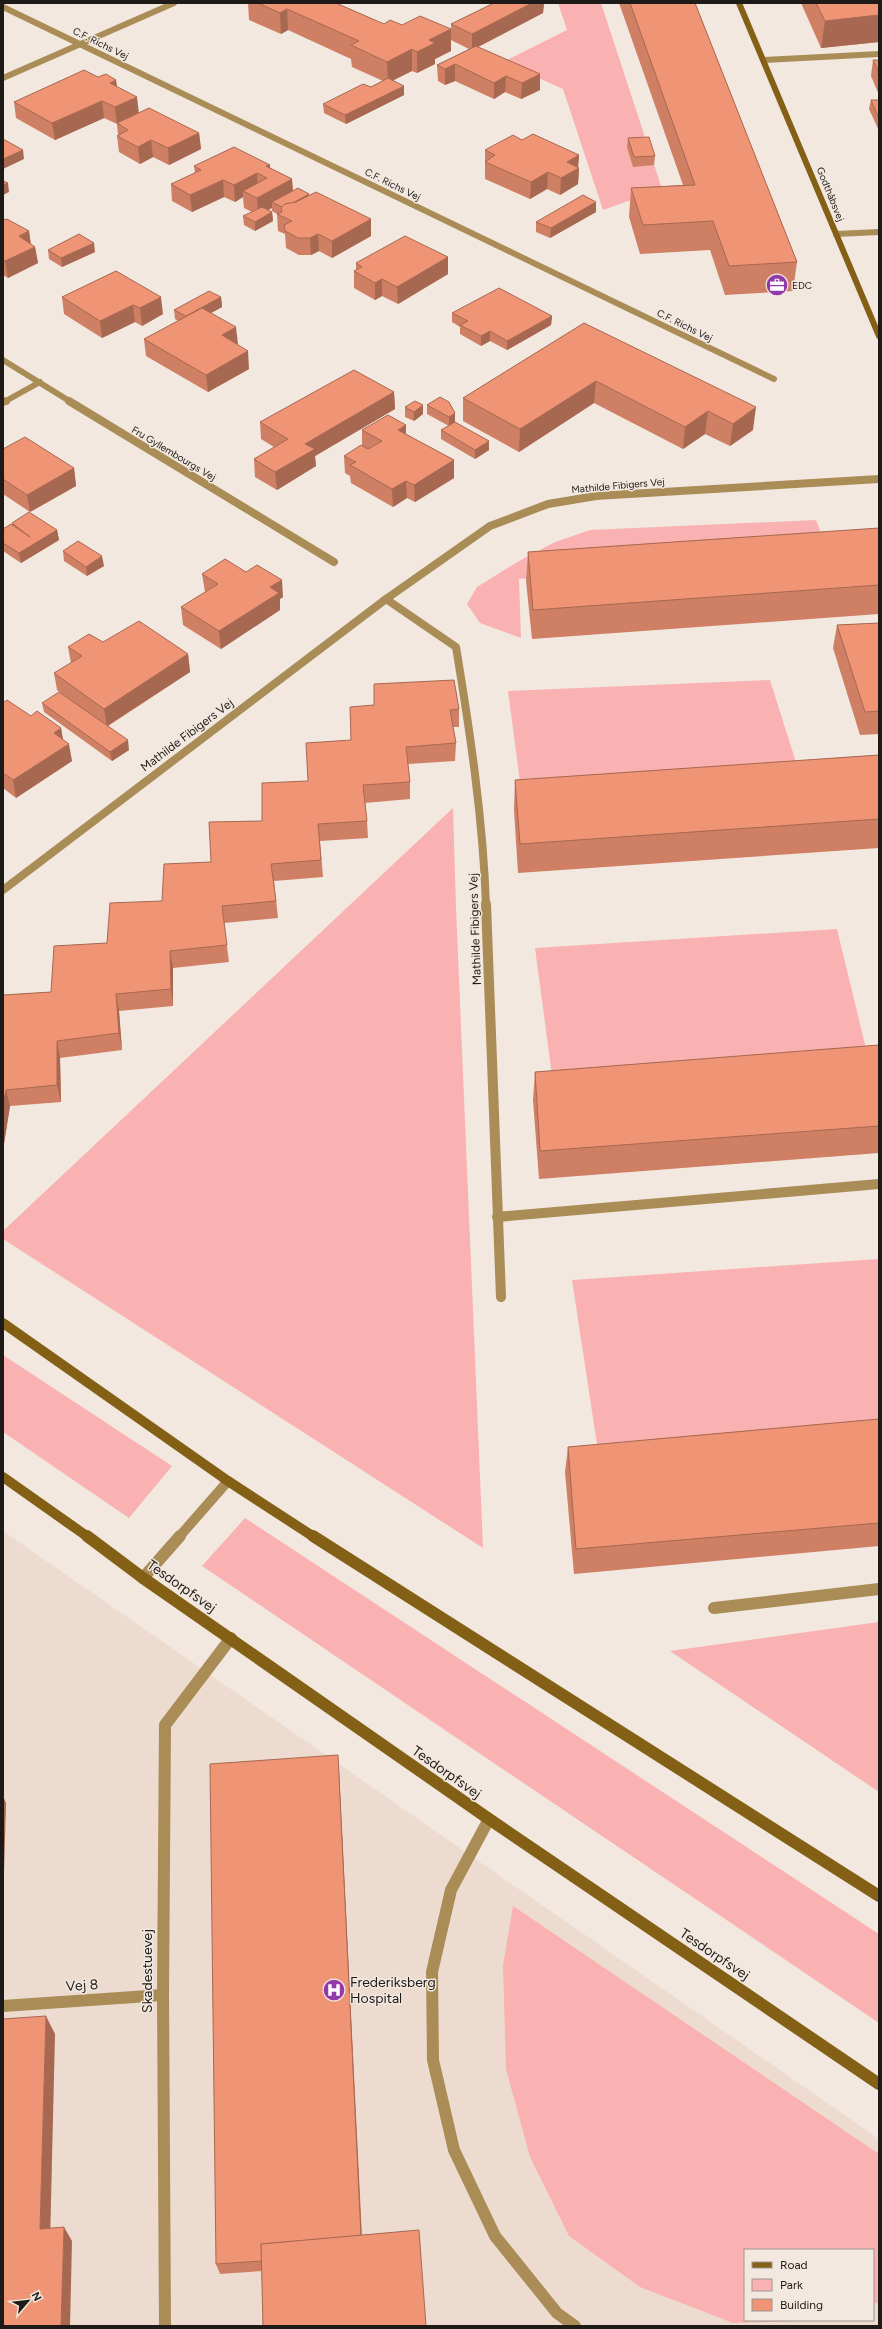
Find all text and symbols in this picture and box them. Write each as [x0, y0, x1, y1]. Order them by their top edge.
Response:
street label: C.F. Richs Vej [71, 24, 131, 63]
street label: C.F. Richs Vej [363, 165, 423, 204]
street label: Godthåbsvej [814, 165, 847, 224]
office icon: EDC [764, 272, 790, 298]
place label: EDC [792, 279, 812, 292]
street label: C.F. Richs Vej [655, 306, 715, 345]
street label: Fru Gyllembourgs Vej [129, 423, 219, 484]
street label: Mathilde Fibigers Vej [571, 475, 666, 496]
street label: Mathilde Fibigers Vej [138, 696, 236, 774]
street label: Mathilde Fibigers Vej [466, 873, 484, 985]
street label: Tesdorpfsvej [144, 1556, 220, 1616]
street label: Tesdorpfsvej [409, 1742, 485, 1802]
street label: Tesdorpfsvej [677, 1925, 753, 1984]
street label: Skadestuevej [139, 1929, 156, 2013]
place label: Frederiksberg Hospital [350, 1974, 436, 2007]
street label: Vej 8 [65, 1976, 99, 1995]
hospital icon: Frederiksberg Hospital [321, 1977, 347, 2003]
legend [744, 2249, 874, 2321]
text: Road [780, 2258, 808, 2272]
text: Park [780, 2278, 803, 2292]
north arrow [8, 2281, 48, 2321]
text: N [29, 2290, 44, 2303]
text: Building [780, 2298, 823, 2312]

